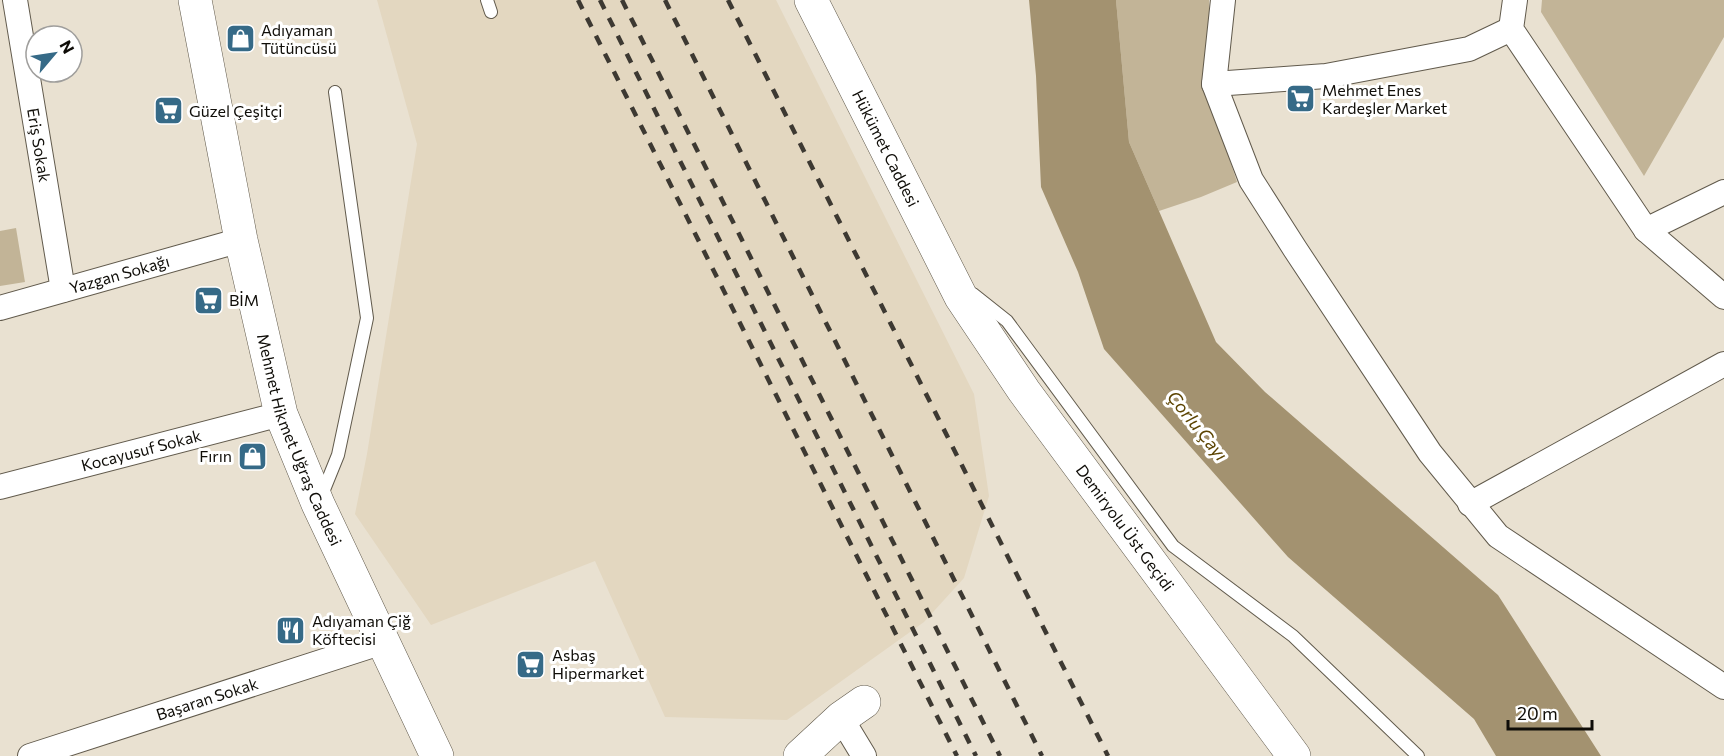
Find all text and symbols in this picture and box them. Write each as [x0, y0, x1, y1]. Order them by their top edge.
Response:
place label: Adıyaman Tütüncüsü [261, 20, 337, 57]
shop icon: Adıyaman Tütüncüsü [224, 23, 256, 55]
north arrow [24, 24, 84, 84]
text: N [56, 37, 79, 56]
place label: Mehmet Enes Kardeşler Market [1322, 80, 1448, 117]
supermarket icon: Mehmet Enes Kardeşler Market [1285, 83, 1317, 115]
street label: Hükümet Caddesi [849, 86, 924, 209]
supermarket icon: Güzel Çeşitçi [152, 95, 184, 127]
place label: Güzel Çeşitçi [189, 101, 282, 120]
street label: Eriş Sokak [24, 106, 55, 184]
street label: Yazgan Sokağı [67, 251, 171, 297]
supermarket icon: BİM [192, 284, 224, 316]
place label: BİM [229, 290, 259, 309]
street label: Mehmet Hikmet Uğraş Caddesi [254, 332, 346, 549]
water label: Çorlu Çayı [1163, 386, 1233, 465]
street label: Kocayusuf Sokak [79, 425, 204, 475]
shop icon: Fırın [237, 440, 269, 472]
place label: Fırın [199, 446, 232, 465]
street label: Demiryolu Üst Geçidi [1073, 460, 1179, 594]
place label: Adıyaman Çiğ Köftecisi [312, 611, 411, 648]
restaurant icon: Adıyaman Çiğ Köftecisi [275, 614, 307, 646]
place label: Asbaş Hipermarket [552, 645, 645, 682]
supermarket icon: Asbaş Hipermarket [515, 648, 547, 680]
street label: Başaran Sokak [154, 673, 260, 724]
scale bar [1508, 693, 1592, 731]
text: 20 m [1517, 702, 1558, 724]

